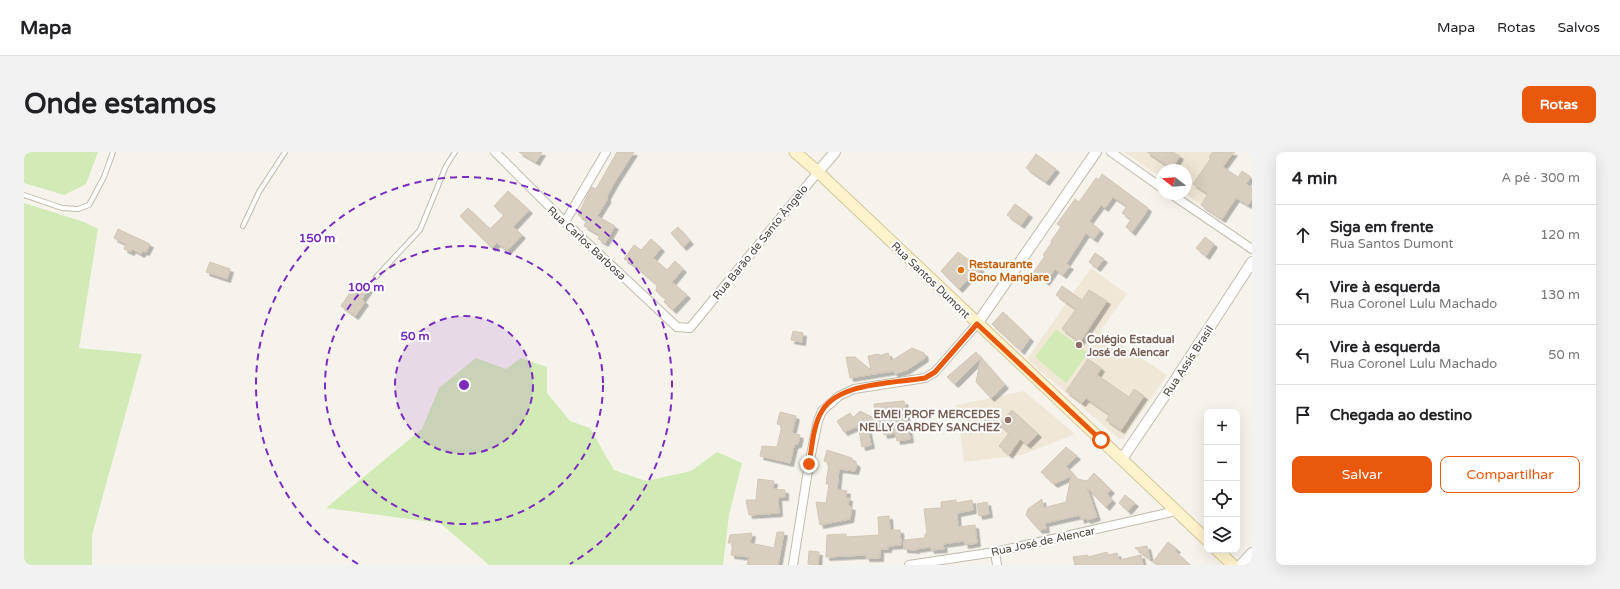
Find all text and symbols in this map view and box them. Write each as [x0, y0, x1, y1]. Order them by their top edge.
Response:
text: Mapa [20, 17, 72, 39]
text: Mapa [1437, 19, 1475, 36]
text: Rotas [1497, 19, 1535, 36]
text: Salvos [1557, 19, 1600, 36]
button: Rotas [1522, 86, 1596, 123]
text: Onde estamos [24, 87, 216, 121]
north arrow [1156, 164, 1192, 200]
text: 4 min [1292, 168, 1337, 189]
text: A pé · 300 m [1501, 170, 1580, 186]
street label: Rua Barão de Santo Ângelo [710, 182, 811, 302]
street label: Rua Carlos Barbosa [545, 204, 628, 283]
text: Siga em frente [1330, 218, 1434, 236]
icon: ahead [1292, 224, 1314, 246]
text: 120 m [1540, 227, 1580, 243]
text: 150 m [299, 231, 335, 245]
text: Rua Santos Dumont [1330, 236, 1453, 252]
street label: Rua Santos Dumont [889, 239, 973, 321]
place label: Restaurante Bono Mangiare [969, 258, 1050, 285]
marker: Restaurante Bono Mangiare [956, 265, 966, 275]
text: Vire à esquerda [1330, 278, 1440, 296]
text: 100 m [348, 280, 384, 294]
icon: left [1292, 284, 1314, 306]
text: 130 m [1540, 287, 1580, 303]
text: Rua Coronel Lulu Machado [1330, 296, 1497, 312]
street label: Rua Assis Brasil [1161, 323, 1216, 399]
text: 50 m [400, 329, 430, 343]
place label: Colégio Estadual José de Alencar [1086, 333, 1175, 359]
text: Vire à esquerda [1330, 338, 1440, 356]
marker: Colégio Estadual José de Alencar [1074, 340, 1084, 350]
icon: left [1292, 344, 1314, 366]
text: 50 m [1548, 347, 1580, 363]
text: Rua Coronel Lulu Machado [1330, 356, 1497, 372]
centre of rings [457, 378, 471, 392]
icon: arrive [1292, 404, 1314, 426]
text: Chegada ao destino [1330, 406, 1472, 424]
place label: EMEI PROF MERCEDES NELLY GARDEY SANCHEZ [859, 408, 1000, 434]
map controls [1204, 409, 1240, 553]
button: + [1204, 409, 1240, 445]
marker: EMEI PROF MERCEDES NELLY GARDEY SANCHEZ [1003, 415, 1013, 425]
route start [1092, 431, 1110, 449]
button: − [1204, 445, 1240, 481]
route end [800, 455, 818, 473]
button: Salvar [1292, 456, 1432, 493]
button: Compartilhar [1440, 456, 1580, 493]
button: locate [1204, 481, 1240, 517]
button: layers [1204, 517, 1240, 553]
street label: Rua José de Alencar [990, 524, 1097, 559]

